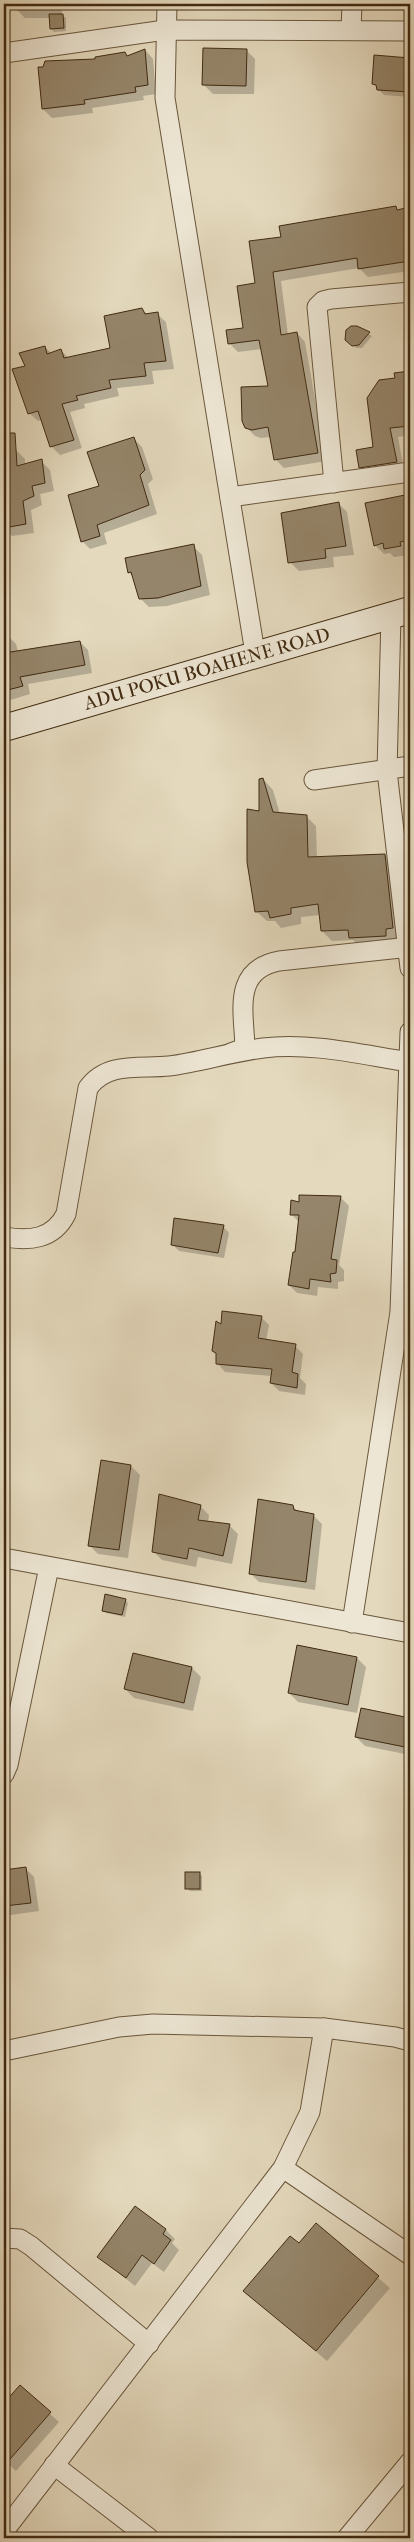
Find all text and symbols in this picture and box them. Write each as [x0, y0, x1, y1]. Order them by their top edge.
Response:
street label: ADU POKU BOAHENE ROAD [81, 623, 333, 715]

